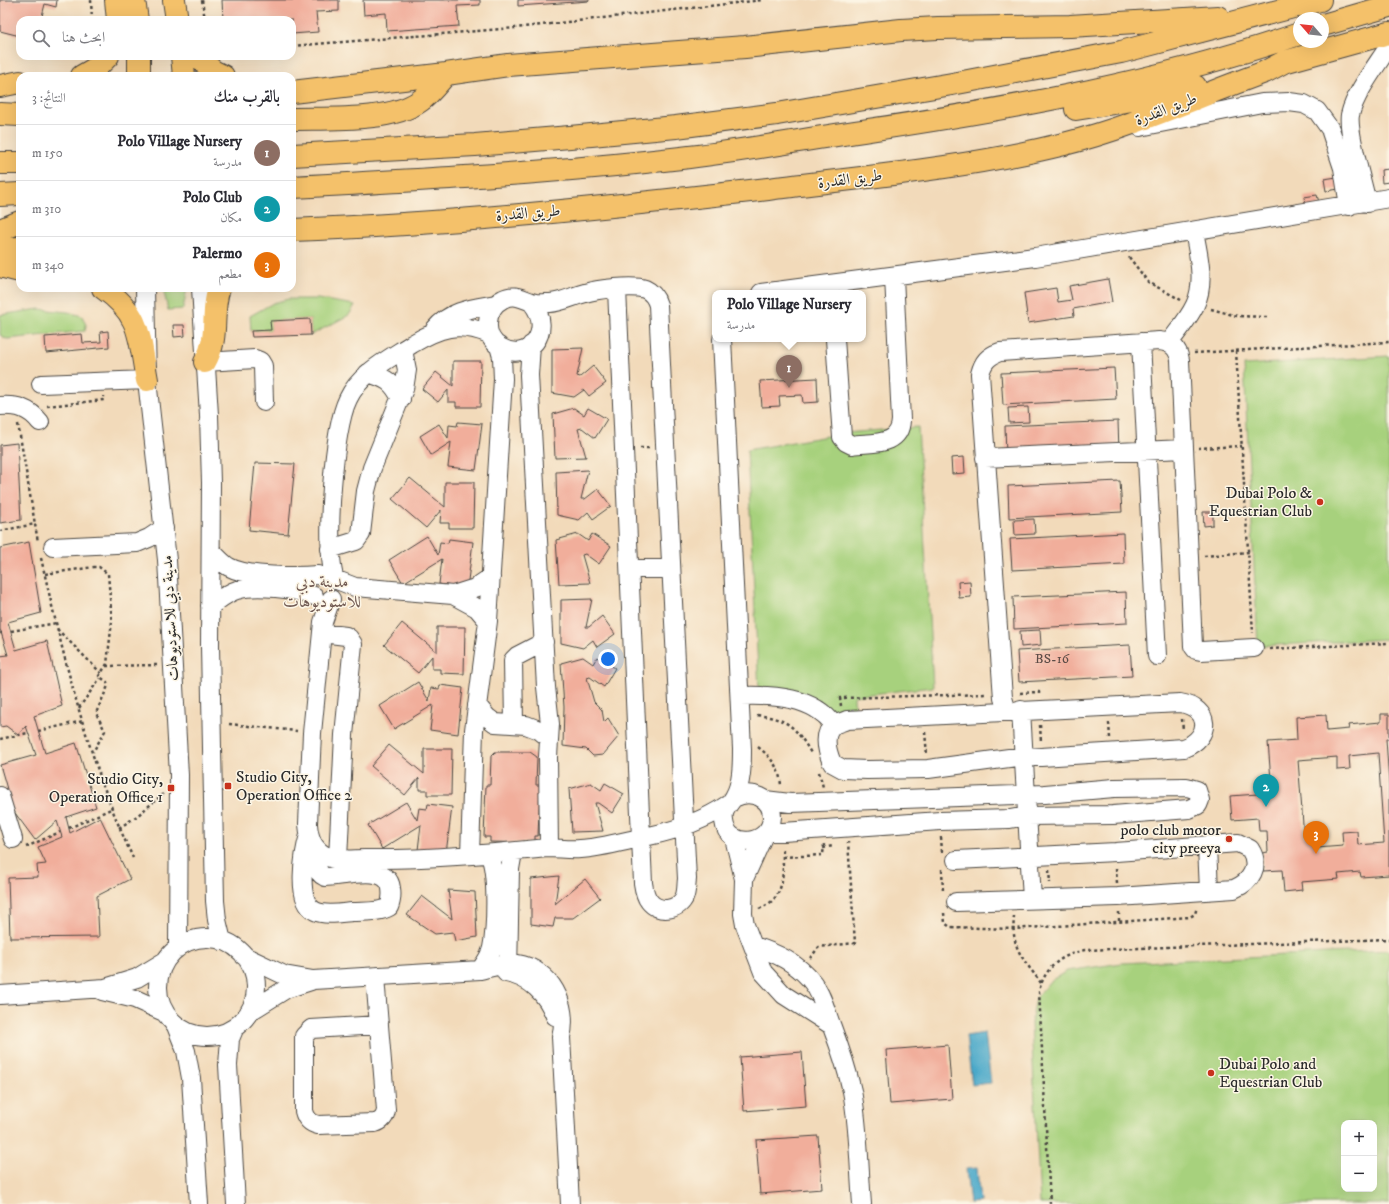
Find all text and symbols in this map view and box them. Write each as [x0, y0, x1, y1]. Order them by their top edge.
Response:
north arrow [1293, 12, 1329, 48]
search box [16, 16, 296, 60]
icon: search [30, 27, 52, 49]
text: ابحث هنا [62, 28, 105, 47]
text: بالقرب منك [214, 86, 280, 108]
street label: طريق القدرة [1132, 88, 1200, 130]
text: النتائج: 3 [32, 90, 66, 106]
text: Polo Village Nursery [117, 132, 242, 151]
text: 150 m [32, 145, 63, 161]
text: 1 [265, 145, 269, 161]
text: مدرسة [213, 154, 242, 170]
street label: طريق القدرة [817, 165, 883, 193]
text: Polo Club [183, 188, 242, 207]
street label: طريق القدرة [495, 200, 561, 226]
text: 310 m [32, 201, 61, 217]
text: 2 [264, 201, 270, 217]
text: مكان [220, 210, 242, 226]
text: Palermo [192, 244, 242, 263]
text: 340 m [32, 257, 64, 273]
text: 3 [265, 257, 269, 273]
text: مطعم [218, 266, 242, 282]
popup [712, 290, 866, 342]
text: Polo Village Nursery [727, 295, 851, 314]
text: مدرسة [727, 317, 755, 333]
pin: 1 [776, 355, 802, 388]
place label: Dubai Polo & Equestrian Club [1209, 483, 1312, 521]
marker: Dubai Polo & Equestrian Club [1315, 497, 1325, 507]
street label: مدينة دبي للاستوديوهات [157, 554, 185, 682]
district label: مدينة دبي للاستوديوهات [283, 571, 361, 613]
your location [598, 649, 618, 669]
house number: BS-16 [1035, 650, 1070, 668]
place label: Studio City, Operation Office 2 [236, 767, 352, 805]
place label: Studio City, Operation Office 1 [49, 769, 163, 807]
pin: 2 [1253, 774, 1279, 807]
marker: Studio City, Operation Office 2 [223, 781, 233, 791]
marker: Studio City, Operation Office 1 [166, 783, 176, 793]
place label: polo club motor city preeya [1119, 820, 1221, 858]
pin: 3 [1303, 821, 1329, 854]
marker: polo club motor city preeya [1224, 834, 1234, 844]
place label: Dubai Polo and Equestrian Club [1219, 1054, 1322, 1092]
marker: Dubai Polo and Equestrian Club [1206, 1068, 1216, 1078]
map controls [1341, 1120, 1377, 1192]
button: + [1341, 1120, 1377, 1156]
button: − [1341, 1156, 1377, 1192]

